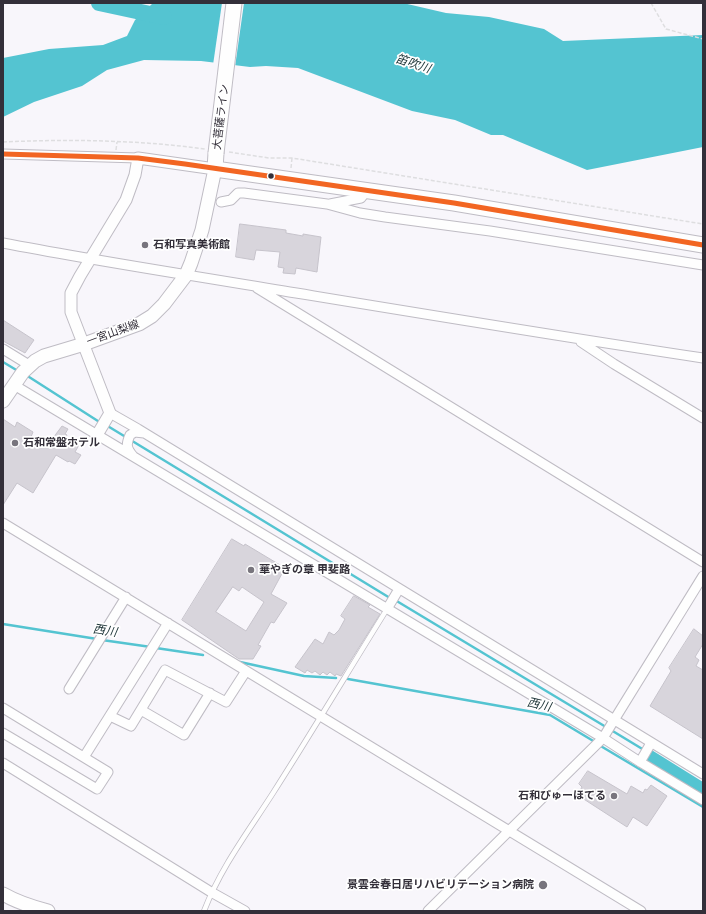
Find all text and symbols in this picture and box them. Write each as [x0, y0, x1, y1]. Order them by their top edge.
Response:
water label: 笛吹川 [394, 52, 432, 76]
street label: 大菩薩ライン [210, 83, 232, 151]
unlabelled marker [266, 171, 276, 181]
place label: 石和写真美術館 [153, 238, 230, 252]
marker: 石和写真美術館 [140, 240, 150, 250]
street label: 一宮山梨線 [85, 317, 141, 349]
place label: 石和常盤ホテル [23, 436, 100, 450]
marker: 石和常盤ホテル [10, 438, 20, 448]
place label: 華やぎの章 甲斐路 [259, 563, 350, 577]
marker: 華やぎの章 甲斐路 [246, 565, 256, 575]
water label: 西川 [92, 622, 118, 640]
water label: 西川 [526, 695, 552, 715]
place label: 石和びゅーほてる [518, 789, 606, 803]
marker: 石和びゅーほてる [609, 791, 619, 801]
place label: 景雲会春日居リハビリテーション病院 [347, 878, 534, 892]
marker: 景雲会春日居リハビリテーション病院 [537, 879, 549, 891]

